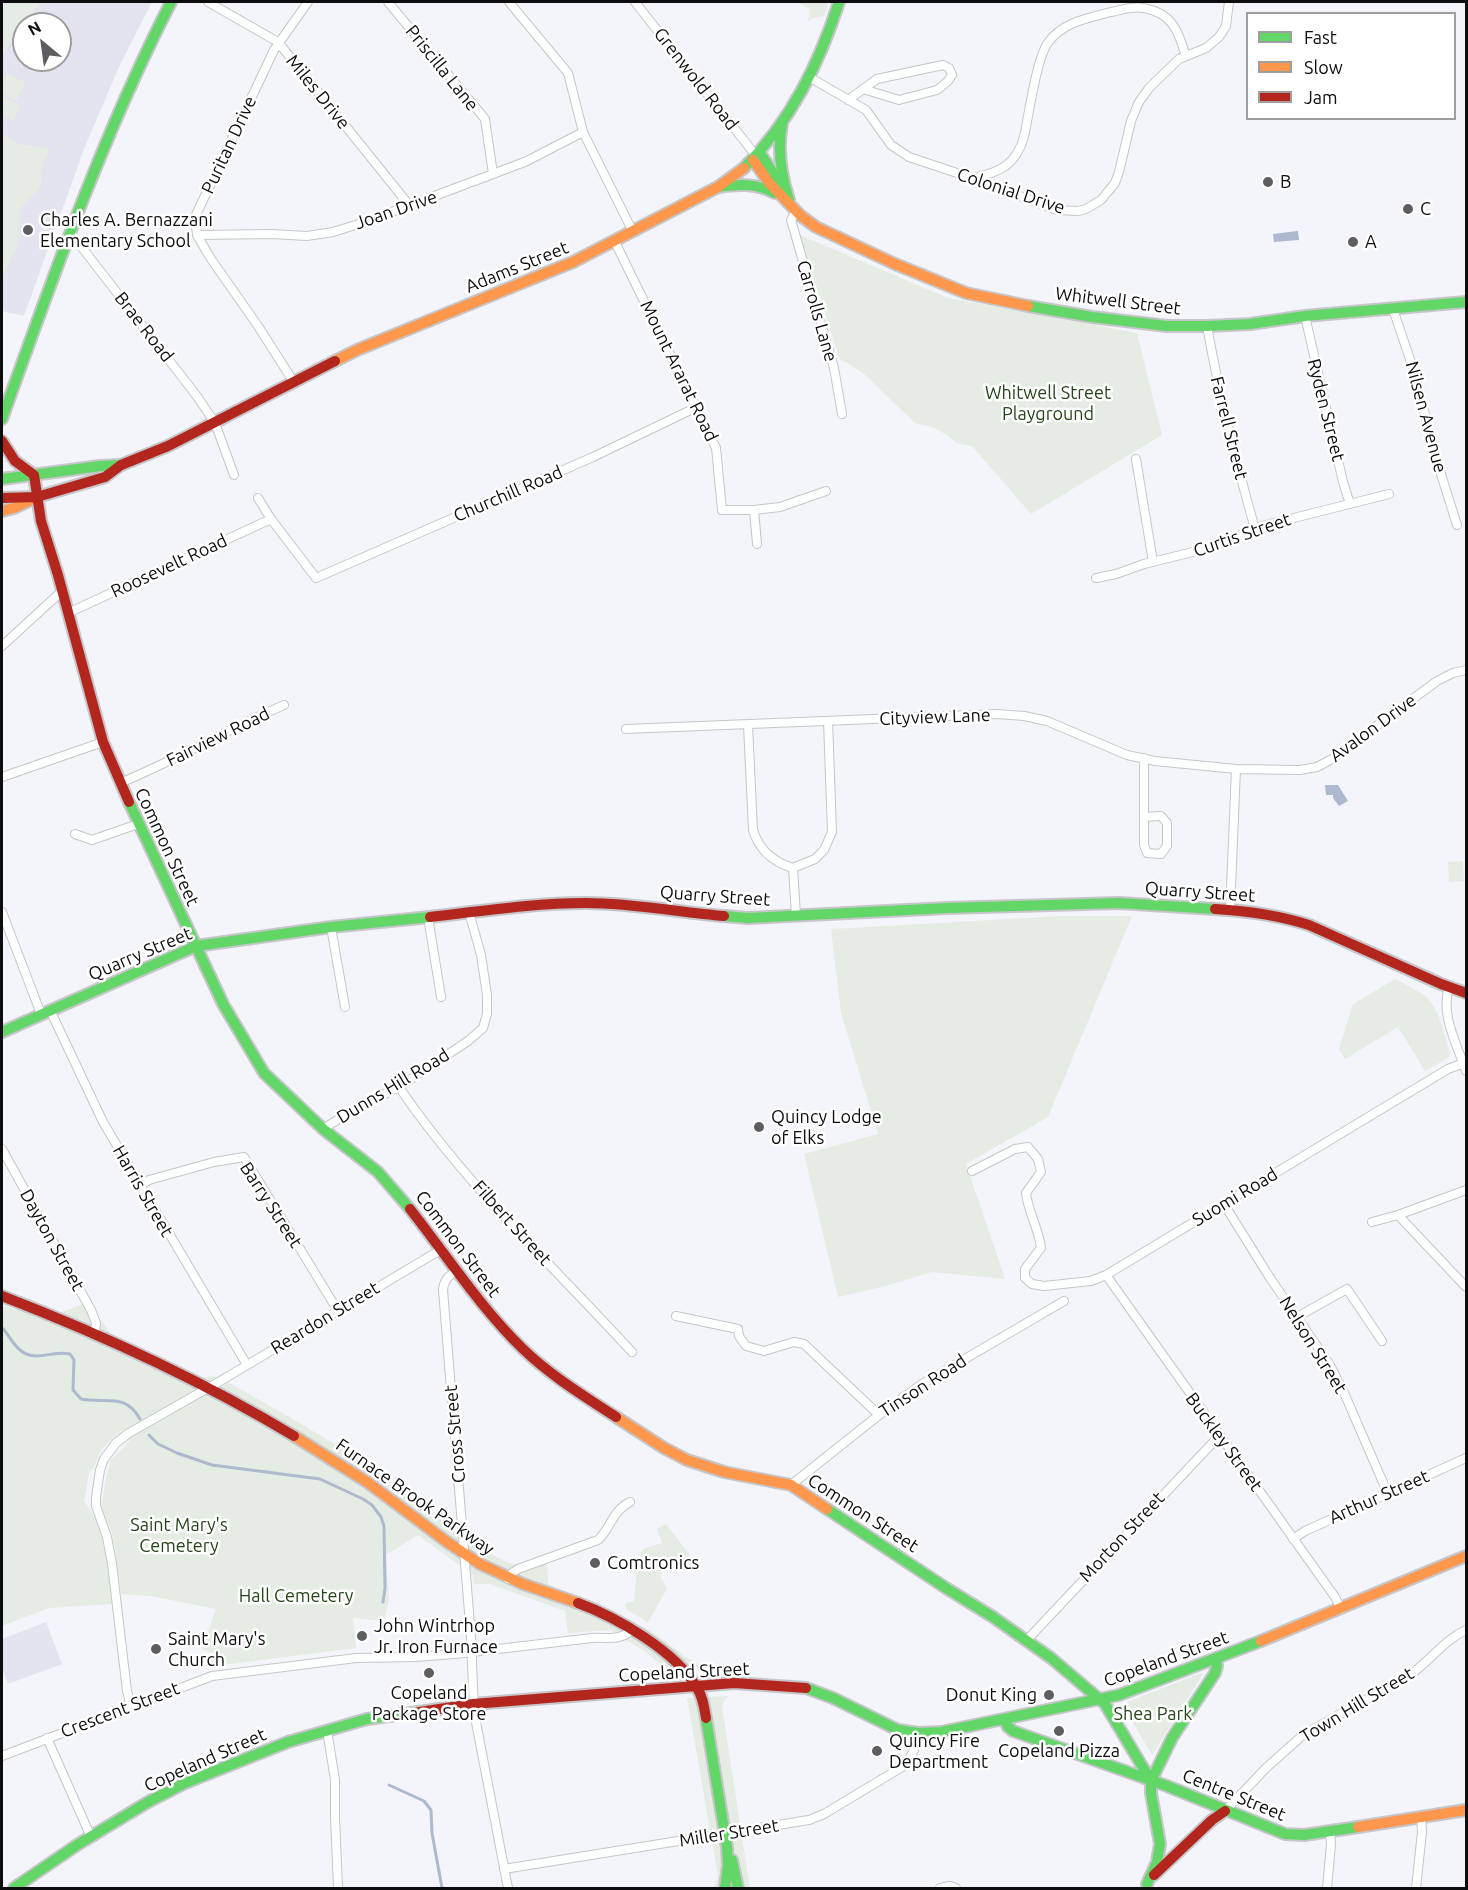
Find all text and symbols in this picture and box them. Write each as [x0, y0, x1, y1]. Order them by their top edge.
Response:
north arrow [12, 12, 72, 72]
legend [1246, 12, 1456, 120]
text: N [25, 17, 44, 39]
street label: Priscilla Lane [401, 21, 483, 115]
street label: Grenwold Road [649, 23, 743, 135]
text: Fast [1304, 27, 1337, 47]
street label: Miles Drive [282, 51, 354, 133]
text: Slow [1304, 57, 1343, 77]
text: Jam [1304, 87, 1338, 107]
street label: Puritan Drive [197, 93, 261, 197]
street label: Colonial Drive [954, 163, 1068, 219]
place label: B [1280, 171, 1291, 193]
marker: B [1261, 175, 1275, 189]
street label: Joan Drive [352, 186, 440, 234]
place label: C [1420, 198, 1431, 220]
marker: C [1401, 202, 1415, 216]
place label: Charles A. Bernazzani Elementary School [40, 209, 213, 252]
marker: Charles A. Bernazzani Elementary School [21, 223, 35, 237]
place label: A [1365, 231, 1377, 253]
marker: A [1346, 235, 1360, 249]
street label: Adams Street [462, 237, 572, 297]
street label: Carrolls Lane [792, 258, 842, 364]
street label: Whitwell Street [1054, 283, 1182, 319]
street label: Brae Road [110, 288, 178, 366]
street label: Mount Ararat Road [635, 297, 723, 445]
street label: Ryden Street [1303, 356, 1349, 464]
street label: Nilsen Avenue [1401, 359, 1451, 475]
street label: Farrell Street [1206, 374, 1252, 482]
park label: Whitwell Street Playground [985, 382, 1111, 424]
street label: Churchill Road [450, 461, 566, 527]
street label: Curtis Street [1190, 508, 1294, 562]
street label: Roosevelt Road [107, 530, 231, 602]
street label: Avalon Drive [1326, 689, 1420, 767]
street label: Fairview Road [163, 703, 273, 771]
street label: Cityview Lane [879, 704, 991, 730]
street label: Common Street [130, 785, 204, 909]
street label: Quarry Street [1144, 877, 1256, 907]
street label: Quarry Street [659, 881, 771, 911]
street label: Quarry Street [85, 922, 195, 986]
street label: Dunns Hill Road [333, 1044, 453, 1128]
place label: Quincy Lodge of Elks [771, 1106, 882, 1148]
marker: Quincy Lodge of Elks [752, 1120, 766, 1134]
street label: Harris Street [108, 1141, 178, 1241]
street label: Barry Street [235, 1158, 307, 1252]
street label: Suomi Road [1188, 1163, 1282, 1231]
street label: Filbert Street [468, 1176, 556, 1270]
street label: Dayton Street [15, 1185, 89, 1295]
street label: Common Street [411, 1186, 505, 1302]
street label: Reardon Street [267, 1277, 383, 1359]
street label: Nelson Street [1275, 1292, 1351, 1398]
street label: Tinson Road [875, 1350, 971, 1422]
street label: Cross Street [440, 1384, 470, 1484]
street label: Buckley Street [1181, 1388, 1267, 1496]
street label: Furnace Brook Parkway [332, 1434, 498, 1560]
street label: Arthur Street [1326, 1465, 1432, 1529]
street label: Common Street [804, 1469, 922, 1557]
street label: Morton Street [1075, 1488, 1169, 1586]
park label: Saint Mary's Cemetery [130, 1514, 228, 1556]
place label: Comtronics [607, 1552, 699, 1574]
marker: Comtronics [588, 1556, 602, 1570]
park label: Hall Cemetery [239, 1585, 353, 1607]
place label: John Wintrhop Jr. Iron Furnace [374, 1615, 498, 1658]
street label: Copeland Street [1101, 1626, 1231, 1692]
place label: Saint Mary's Church [168, 1628, 265, 1670]
marker: John Wintrhop Jr. Iron Furnace [355, 1629, 369, 1643]
marker: Saint Mary's Church [149, 1642, 163, 1656]
street label: Copeland Street [618, 1658, 750, 1686]
street label: Town Hill Street [1296, 1663, 1418, 1747]
marker: Copeland Package Store [422, 1666, 436, 1680]
street label: Crescent Street [58, 1677, 182, 1743]
place label: Copeland Package Store [372, 1682, 486, 1724]
place label: Donut King [946, 1684, 1037, 1706]
marker: Donut King [1042, 1688, 1056, 1702]
park label: Shea Park [1114, 1703, 1192, 1725]
street label: Copeland Street [141, 1723, 269, 1797]
marker: Copeland Pizza [1052, 1724, 1066, 1738]
place label: Quincy Fire Department [889, 1730, 988, 1772]
place label: Copeland Pizza [998, 1740, 1120, 1762]
marker: Quincy Fire Department [870, 1744, 884, 1758]
street label: Centre Street [1179, 1764, 1289, 1826]
street label: Miller Street [678, 1814, 780, 1852]

